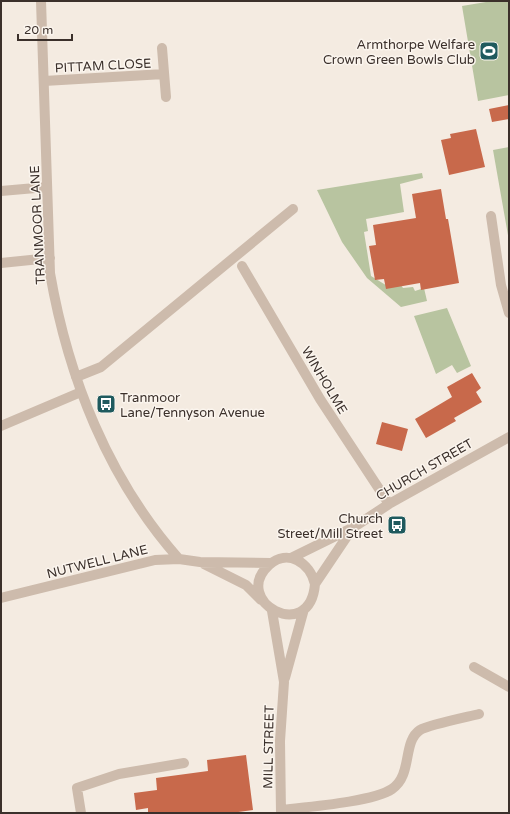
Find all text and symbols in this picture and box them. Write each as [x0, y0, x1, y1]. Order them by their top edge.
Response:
scale bar [18, 16, 72, 42]
text: 20 m [24, 23, 53, 37]
place label: Armthorpe Welfare Crown Green Bowls Club [323, 37, 475, 68]
sports icon: Armthorpe Welfare Crown Green Bowls Club [478, 40, 500, 62]
street label: PITTAM CLOSE [54, 55, 152, 77]
street label: TRANMOOR LANE [27, 165, 49, 285]
street label: WINHOLME [298, 344, 351, 417]
place label: Tranmoor Lane/Tennyson Avenue [120, 390, 265, 421]
bus stop icon: Tranmoor Lane/Tennyson Avenue [95, 393, 117, 415]
street label: CHURCH STREET [373, 436, 476, 504]
place label: Church Street/Mill Street [277, 511, 383, 542]
bus stop icon: Church Street/Mill Street [386, 514, 408, 536]
street label: NUTWELL LANE [45, 542, 149, 582]
street label: MILL STREET [260, 705, 278, 789]

